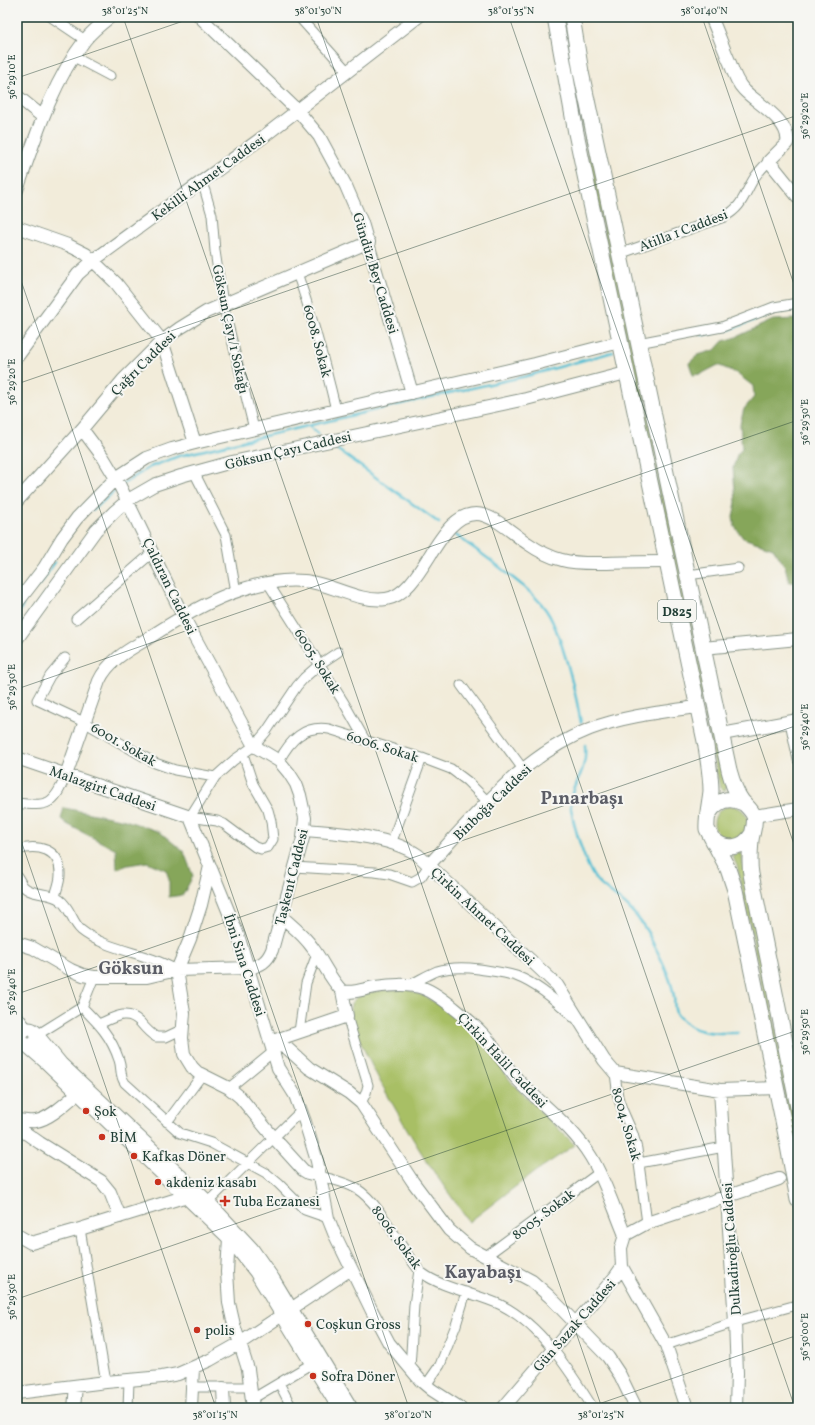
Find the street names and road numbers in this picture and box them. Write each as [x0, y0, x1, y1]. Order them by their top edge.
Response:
street label: Kekilli Ahmet Caddesi [148, 130, 270, 226]
street label: Atilla 1 Caddesi [636, 206, 731, 257]
street label: Gündüz Bey Caddesi [347, 210, 402, 336]
street label: Göksun Çayı/1 Sokağı [207, 263, 253, 396]
street label: 6008. Sokak [298, 303, 335, 380]
street label: Çağrı Caddesi [107, 327, 181, 401]
street label: Göksun Çayı Caddesi [223, 428, 353, 475]
street label: Çaldıran Caddesi [137, 535, 200, 638]
road number: D825 [658, 600, 696, 622]
street label: 6005. Sokak [289, 625, 345, 699]
street label: 6001. Sokak [87, 719, 160, 772]
street label: 6006. Sokak [344, 727, 421, 768]
street label: Binboğa Caddesi [450, 761, 536, 845]
street label: Malazgirt Caddesi [47, 762, 158, 817]
street label: Taşkent Caddesi [271, 827, 314, 928]
street label: Çirkin Ahmet Caddesi [426, 864, 538, 970]
street label: İbni Sina Caddesi [218, 912, 269, 1019]
street label: Çirkin Halil Caddesi [453, 1009, 551, 1113]
street label: 8004. Sokak [606, 1085, 645, 1164]
street label: Dulkadiroğlu Caddesi [718, 1182, 747, 1316]
street label: 8005. Sokak [509, 1185, 580, 1245]
street label: 8006. Sokak [366, 1202, 426, 1274]
street label: Gün Sazak Caddesi [530, 1276, 621, 1376]

